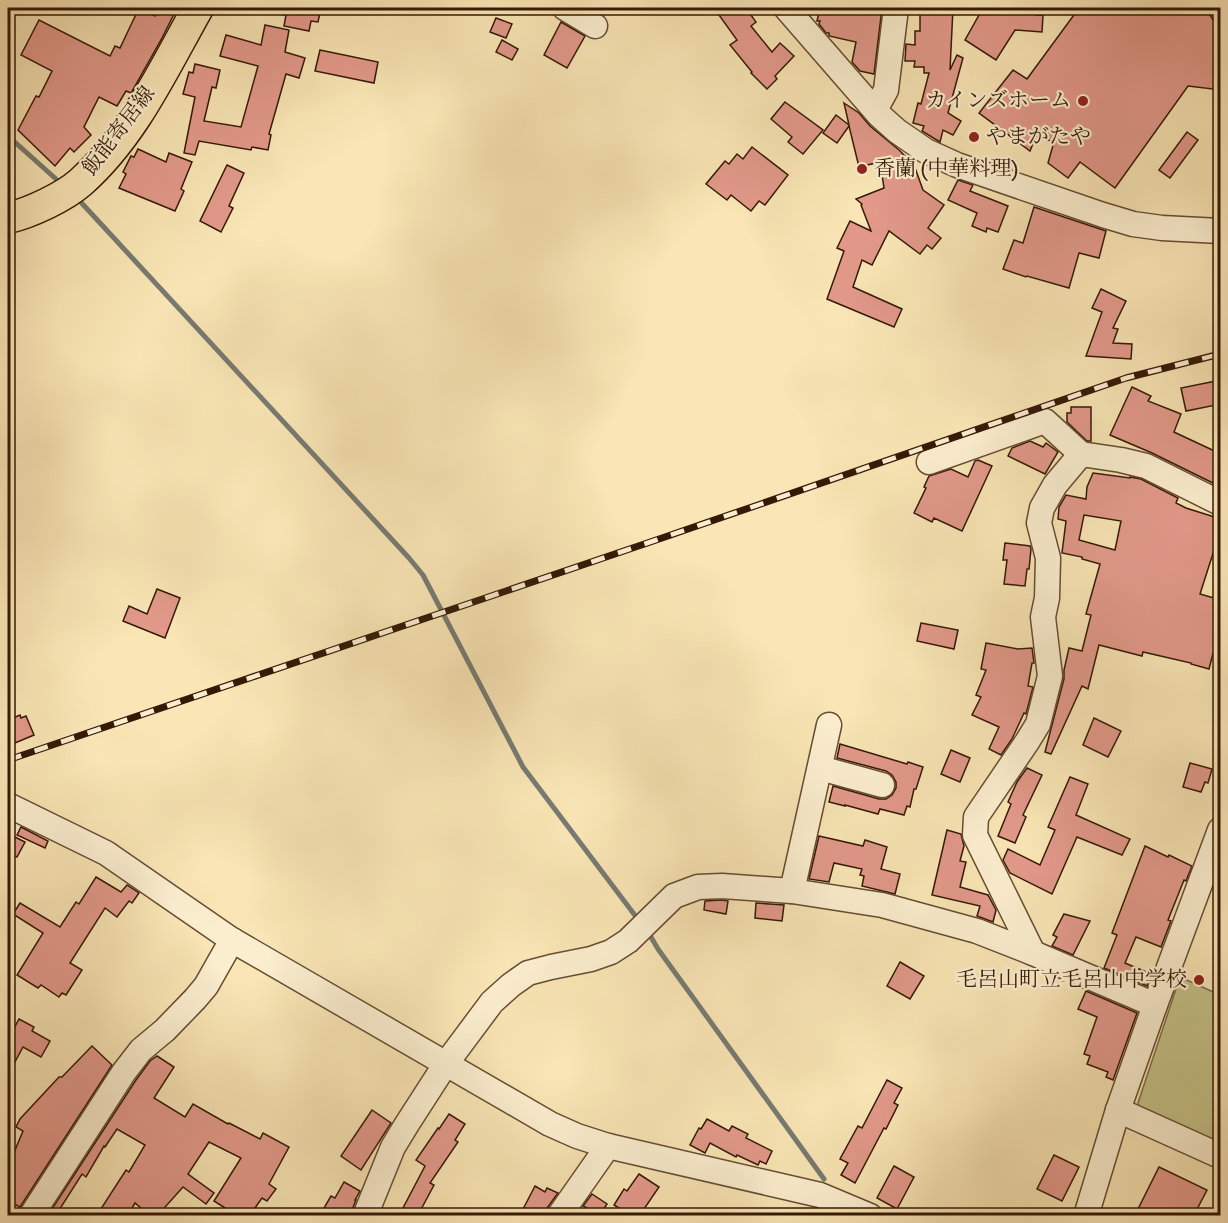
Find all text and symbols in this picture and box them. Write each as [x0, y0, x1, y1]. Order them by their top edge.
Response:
street label: 飯能寄居線 [77, 81, 161, 181]
place label: カインズホーム [925, 88, 1071, 114]
marker: カインズホーム [1076, 94, 1090, 108]
place label: やまがたや [986, 124, 1091, 150]
marker: やまがたや [967, 130, 981, 144]
place label: 香蘭 (中華料理) [874, 156, 1019, 182]
marker: 香蘭 (中華料理) [855, 162, 869, 176]
place label: 毛呂山町立毛呂山中学校 [956, 967, 1187, 993]
marker: 毛呂山町立毛呂山中学校 [1192, 973, 1206, 987]

